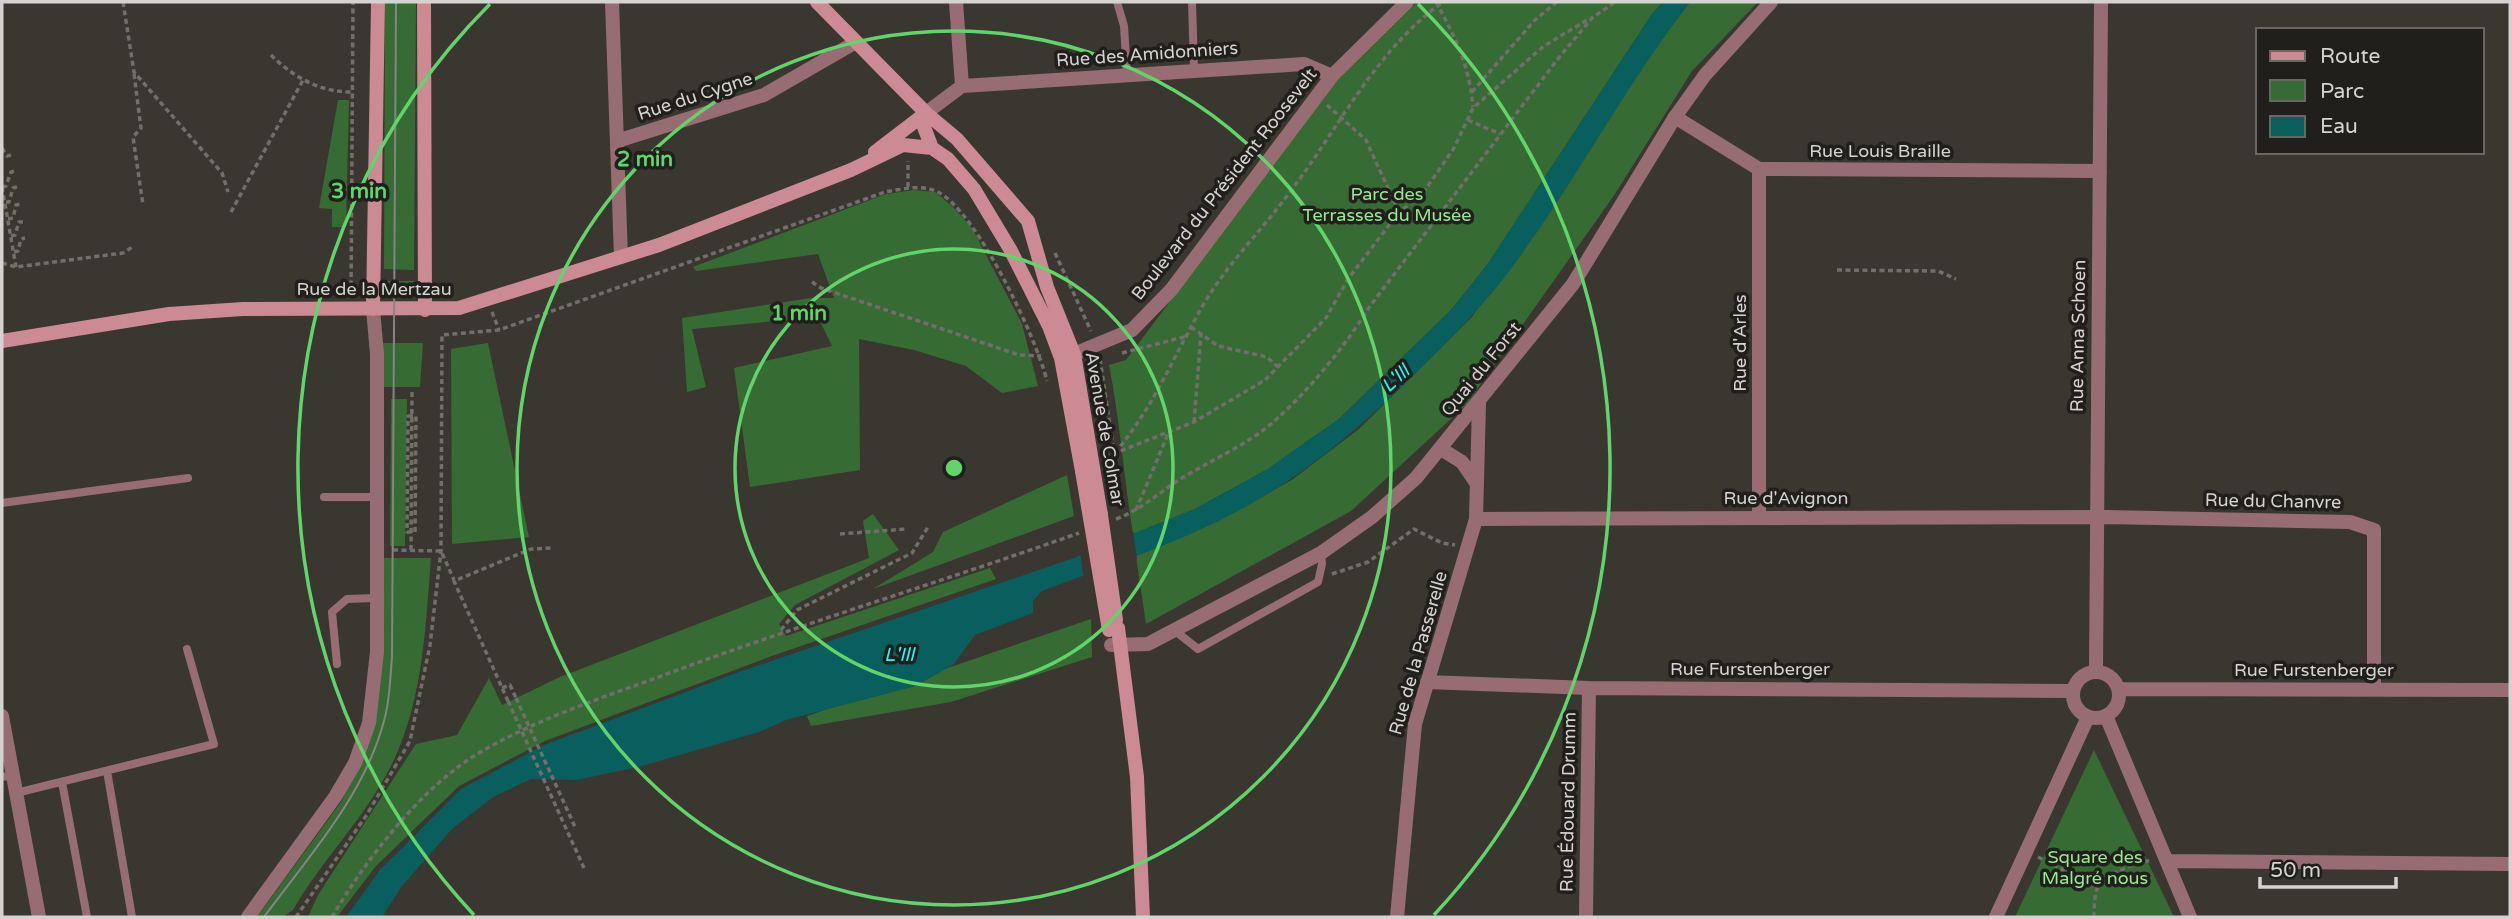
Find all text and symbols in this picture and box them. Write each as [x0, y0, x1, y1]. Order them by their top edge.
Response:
legend [2256, 28, 2484, 154]
street label: Rue des Amidonniers [1055, 37, 1239, 71]
text: Route [2320, 44, 2380, 69]
street label: Boulevard du Président Roosevelt [1127, 64, 1321, 304]
street label: Rue du Cygne [635, 67, 755, 125]
text: Parc [2320, 79, 2364, 104]
text: Eau [2320, 114, 2358, 139]
street label: Rue Louis Braille [1809, 140, 1951, 162]
text: 2 min [617, 147, 673, 172]
text: 3 min [331, 179, 387, 204]
park label: Parc des Terrasses du Musée [1303, 183, 1471, 226]
street label: Rue Anna Schoen [2066, 260, 2090, 412]
street label: Rue de la Mertzau [296, 278, 452, 300]
street label: Rue d'Arles [1729, 294, 1751, 392]
text: 1 min [771, 301, 827, 326]
street label: Quai du Forst [1436, 317, 1526, 421]
street label: Avenue de Colmar [1081, 350, 1129, 508]
water label: L'Ill [1377, 359, 1416, 397]
centre of rings [942, 456, 966, 480]
street label: Rue d'Avignon [1723, 487, 1849, 509]
street label: Rue du Chanvre [2205, 489, 2341, 513]
street label: Rue de la Passerelle [1384, 569, 1452, 737]
water label: L'Ill [884, 644, 916, 666]
street label: Rue Furstenberger [1670, 658, 1830, 680]
street label: Rue Furstenberger [2234, 659, 2394, 681]
street label: Rue Édouard Drumm [1555, 712, 1581, 892]
park label: Square des Malgré nous [2042, 846, 2148, 889]
scale bar [2260, 846, 2396, 890]
text: 50 m [2270, 858, 2321, 883]

